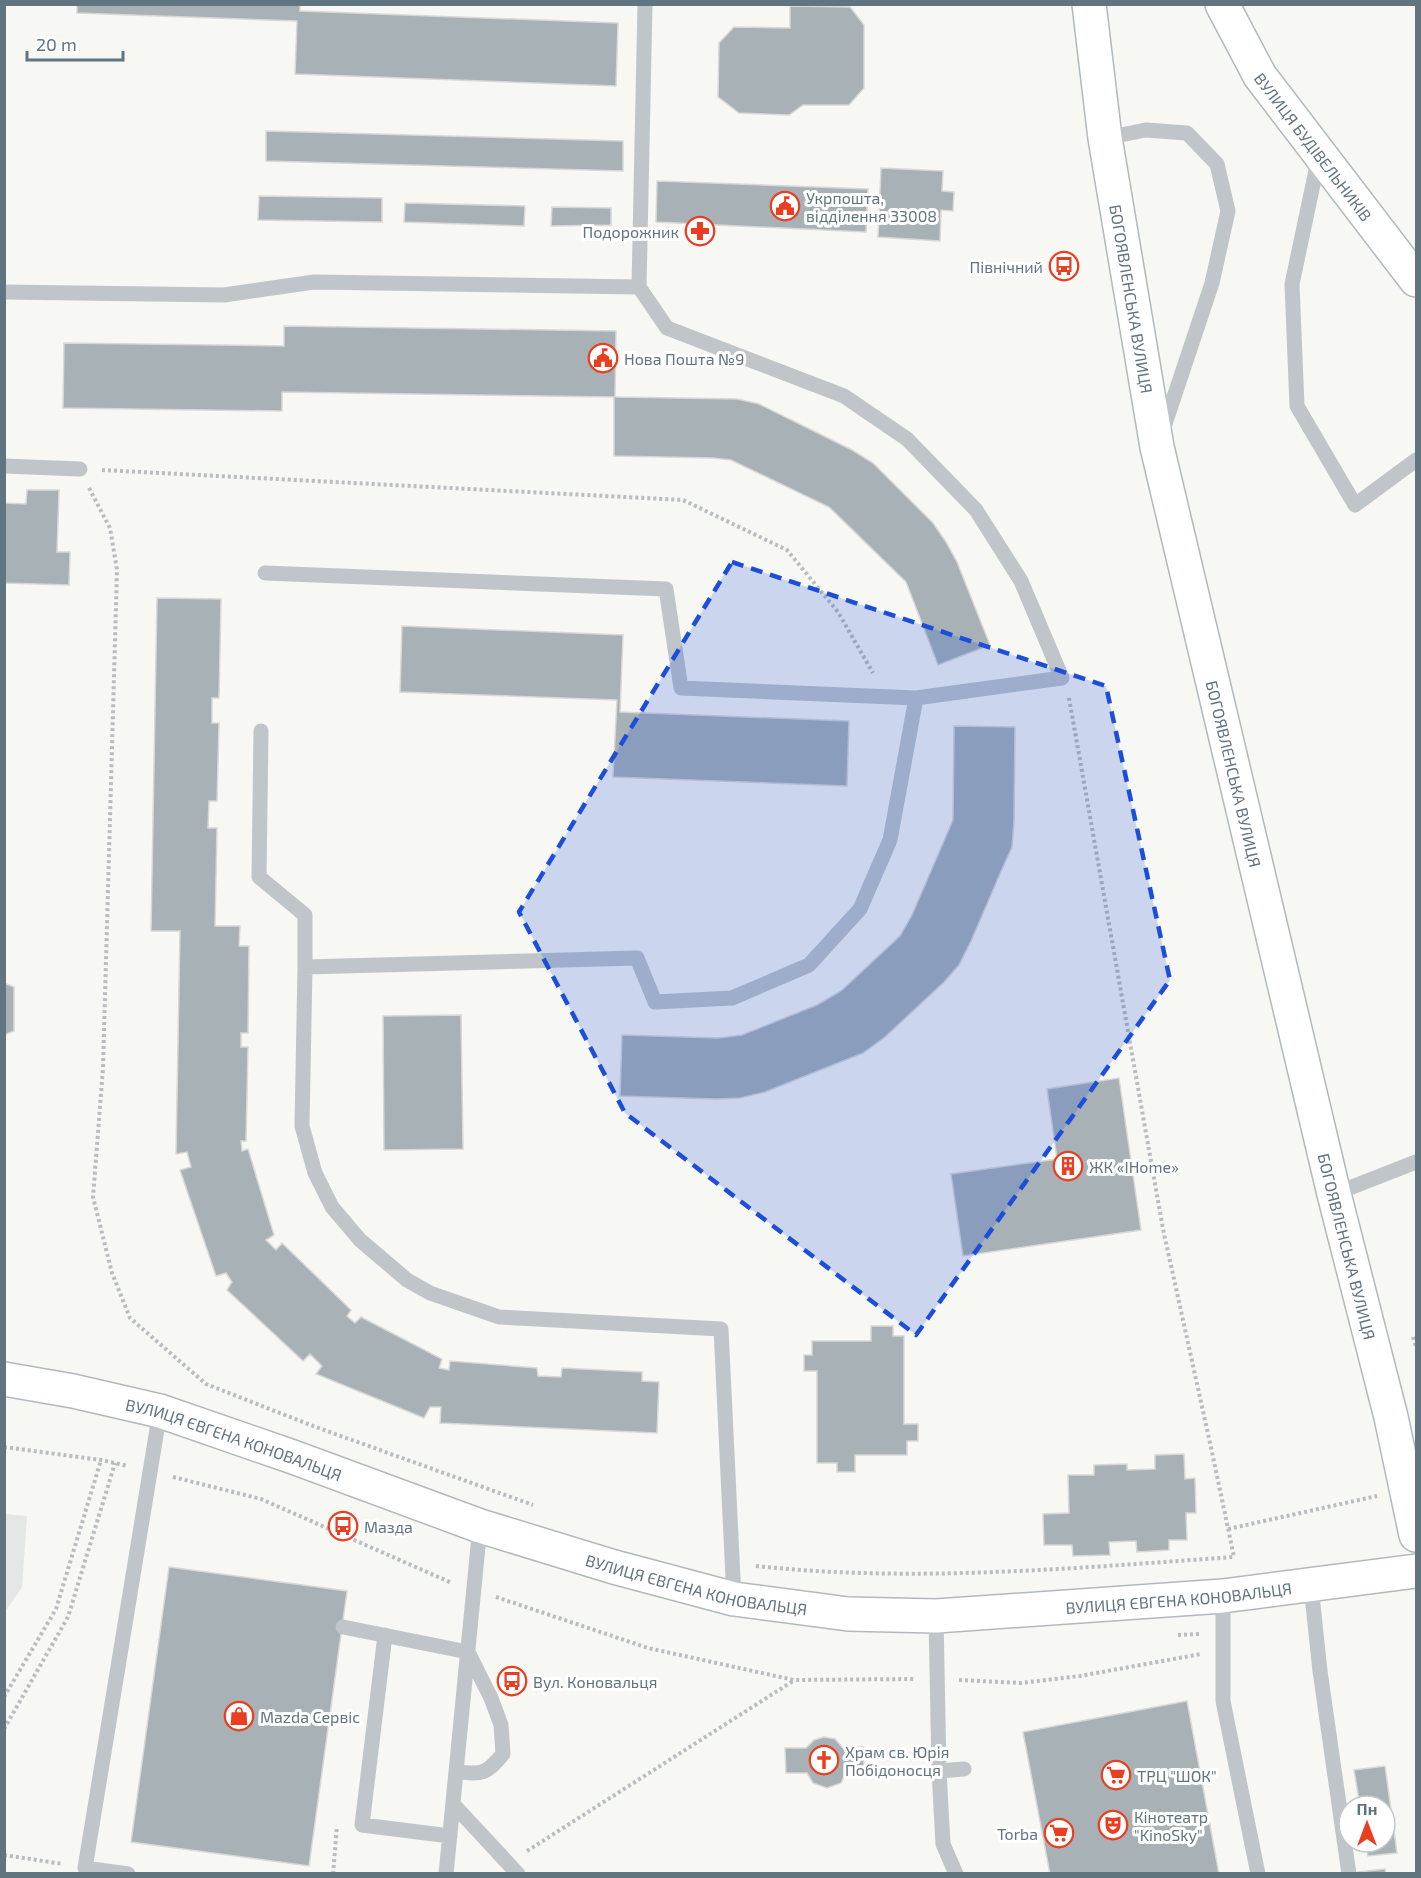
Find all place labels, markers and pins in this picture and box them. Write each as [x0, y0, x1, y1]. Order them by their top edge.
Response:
place label: Укрпошта, відділення 33008 [806, 188, 937, 225]
public building icon: Укрпошта, відділення 33008 [769, 190, 801, 222]
pharmacy icon: Подорожник [684, 215, 716, 247]
place label: Подорожник [583, 222, 679, 241]
bus stop icon: Північний [1048, 250, 1080, 282]
place label: Північний [969, 257, 1043, 276]
public building icon: Нова Пошта №9 [587, 342, 619, 374]
place label: Нова Пошта №9 [624, 349, 744, 368]
building icon: ЖК «IHome» [1052, 1150, 1084, 1182]
place label: ЖК «IHome» [1089, 1157, 1179, 1176]
bus stop icon: Мазда [327, 1510, 359, 1542]
place label: Мазда [364, 1517, 413, 1536]
bus stop icon: Вул. Коновальця [496, 1665, 528, 1697]
place label: Вул. Коновальця [533, 1672, 657, 1692]
shop icon: Mazda Сервіс [223, 1700, 255, 1732]
place label: Mazda Сервіс [260, 1707, 360, 1726]
place label: Храм св. Юрія Побідоносця [845, 1742, 949, 1779]
church icon: Храм св. Юрія Побідоносця [808, 1744, 840, 1776]
supermarket icon: ТРЦ "ШОК" [1100, 1759, 1132, 1791]
place label: ТРЦ "ШОК" [1137, 1766, 1217, 1785]
place label: Кінотеатр "KinoSky" [1134, 1807, 1208, 1844]
theatre icon: Кінотеатр "KinoSky" [1097, 1809, 1129, 1841]
supermarket icon: Torba [1043, 1817, 1075, 1849]
place label: Torba [997, 1824, 1038, 1843]

